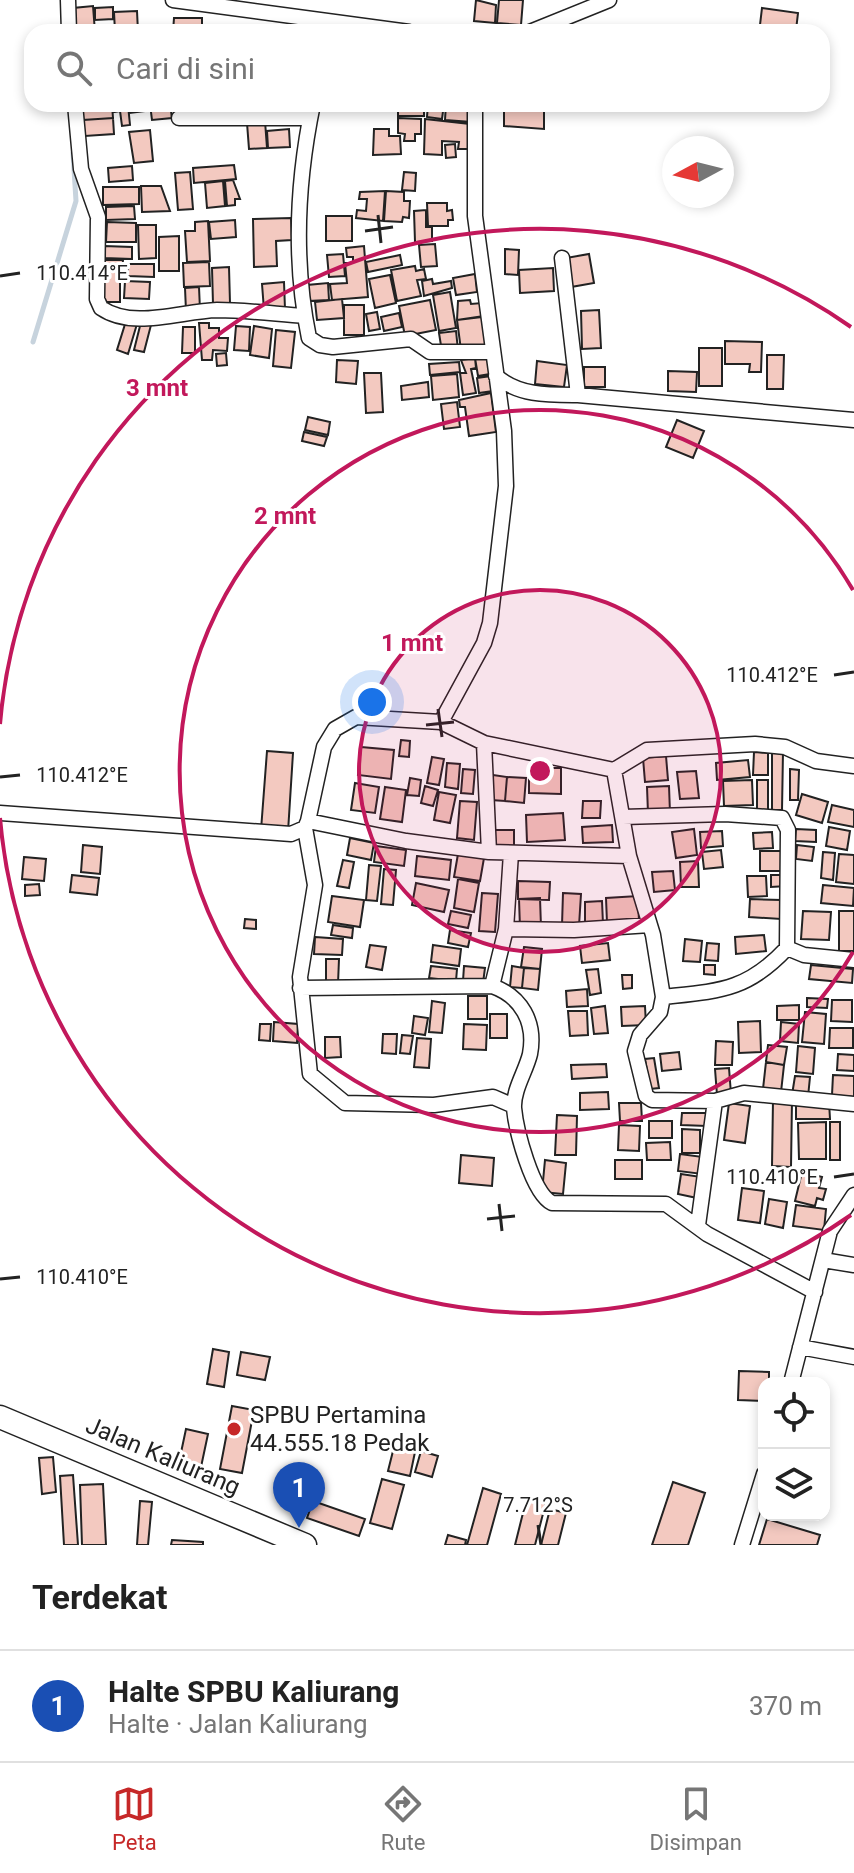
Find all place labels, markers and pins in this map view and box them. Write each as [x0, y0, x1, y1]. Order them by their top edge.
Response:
centre of rings [526, 757, 554, 785]
place label: SPBU Pertamina 44.555.18 Pedak [250, 1401, 430, 1457]
marker: SPBU Pertamina 44.555.18 Pedak [225, 1420, 243, 1438]
pin: 1 [273, 1462, 325, 1528]

